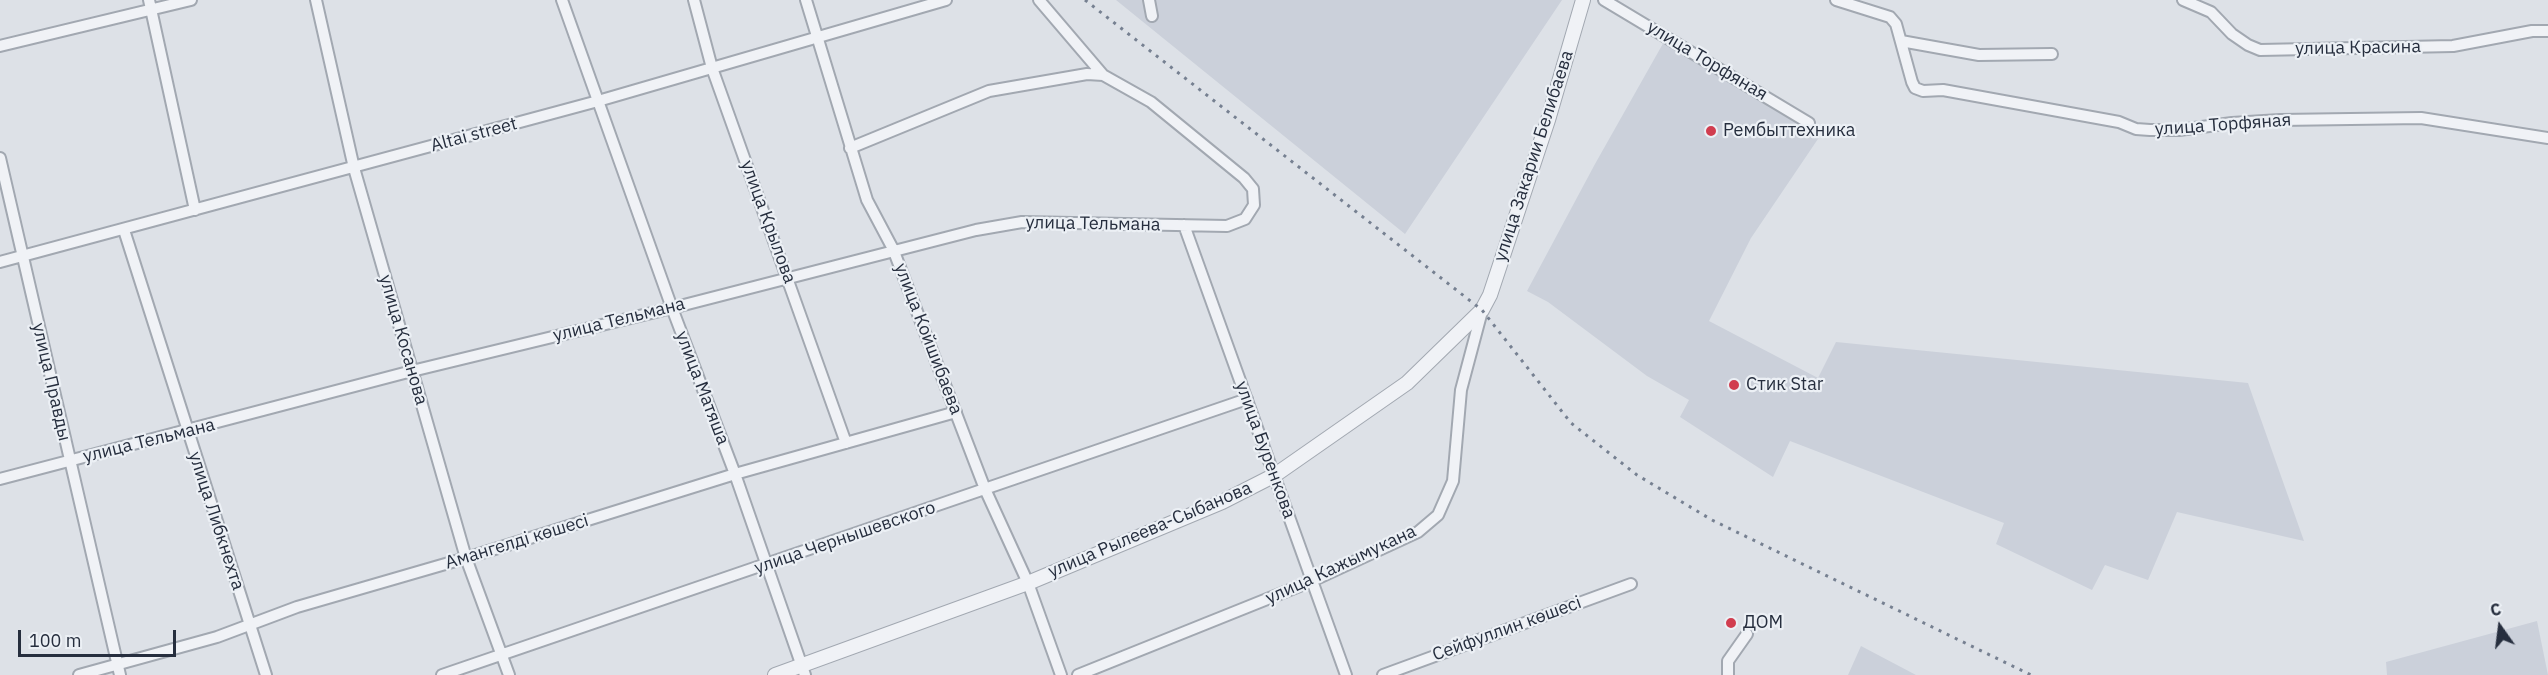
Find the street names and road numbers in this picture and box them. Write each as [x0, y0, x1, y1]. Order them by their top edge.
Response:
street label: улица Торфяная [1643, 17, 1771, 105]
street label: улица Красина [2295, 36, 2421, 60]
street label: улица Закарии Белибаева [1490, 48, 1578, 264]
street label: улица Торфяная [2154, 109, 2292, 141]
street label: Altai street [428, 113, 520, 157]
street label: улица Крылова [736, 158, 800, 286]
street label: улица Тельмана [1025, 212, 1161, 236]
street label: улица Койшибаева [889, 260, 967, 418]
street label: улица Косанова [374, 272, 432, 408]
street label: улица Тельмана [551, 293, 687, 347]
street label: улица Правды [27, 321, 75, 443]
street label: улица Матяша [670, 328, 734, 448]
street label: улица Буренкова [1230, 378, 1300, 522]
street label: улица Тельмана [81, 414, 217, 468]
street label: улица Либкнехта [183, 449, 249, 593]
street label: улица Рылеева-Сыбанова [1045, 477, 1255, 583]
street label: улица Чернышевского [752, 497, 938, 579]
street label: Амангелді көшесі [443, 510, 591, 574]
street label: улица Кажымукана [1262, 521, 1420, 609]
street label: Сейфуллин көшесі [1430, 592, 1584, 666]

